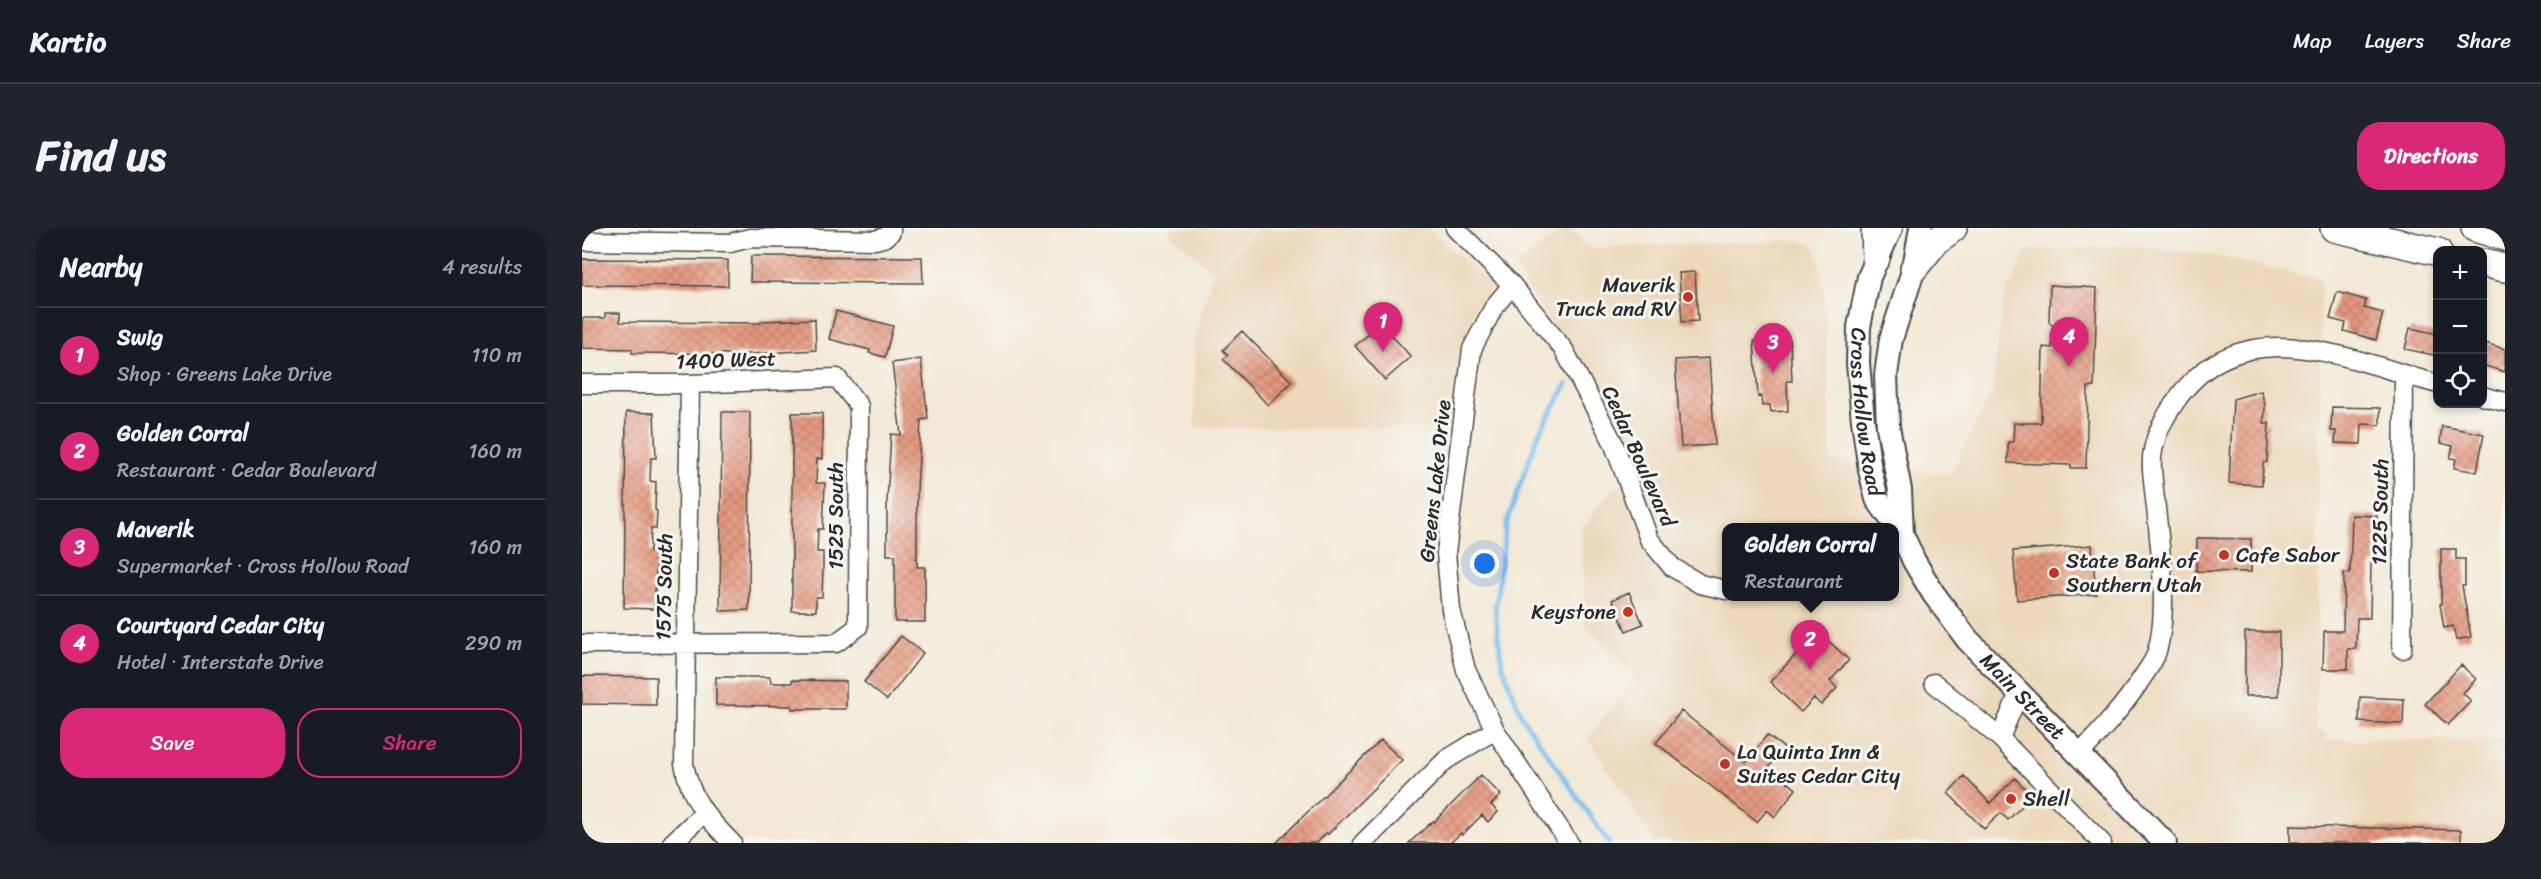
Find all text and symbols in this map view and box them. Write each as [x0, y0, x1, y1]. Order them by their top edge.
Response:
text: Kartio [30, 17, 106, 66]
text: Map [2293, 22, 2332, 60]
text: Layers [2365, 22, 2424, 60]
text: Share [2457, 22, 2511, 60]
text: Find us [36, 119, 166, 193]
button: Directions [2357, 122, 2505, 190]
text: Nearby [60, 244, 142, 290]
map controls [2433, 246, 2487, 408]
button: + [2433, 246, 2487, 300]
text: 4 results [442, 250, 522, 285]
place label: Maverik Truck and RV [1556, 266, 1678, 328]
marker: Maverik Truck and RV [1681, 290, 1695, 304]
button: − [2433, 300, 2487, 354]
pin: 1 [1364, 302, 1402, 352]
text: Swig [117, 318, 163, 357]
pin: 4 [2050, 318, 2088, 367]
pin: 3 [1754, 324, 1792, 373]
street label: Cross Hollow Road [1839, 327, 1895, 502]
text: 1 [75, 338, 84, 373]
text: 110 m [472, 338, 522, 373]
street label: 1400 West [675, 339, 777, 381]
button: locate [2433, 354, 2487, 408]
text: Shop · Greens Lake Drive [117, 357, 332, 392]
street label: Cedar Boulevard [1591, 379, 1688, 535]
street label: Greens Lake Drive [1408, 398, 1462, 564]
text: Golden Corral [117, 414, 249, 453]
text: 2 [74, 434, 85, 469]
text: 160 m [469, 434, 522, 469]
text: Restaurant · Cedar Boulevard [117, 453, 376, 488]
street label: 1225 South [2360, 458, 2400, 566]
street label: 1525 South [817, 462, 855, 570]
text: Maverik [117, 510, 194, 549]
popup [1722, 523, 1899, 601]
text: Golden Corral [1745, 525, 1876, 564]
text: 3 [74, 530, 85, 565]
text: 160 m [469, 530, 522, 565]
street label: 1575 South [644, 533, 684, 641]
place label: Cafe Sabor [2236, 536, 2341, 574]
place label: State Bank of Southern Utah [2066, 542, 2201, 604]
marker: Cafe Sabor [2217, 548, 2231, 562]
text: Supermarket · Cross Hollow Road [117, 549, 409, 584]
your location [1470, 549, 1499, 578]
text: Restaurant [1745, 564, 1844, 599]
marker: State Bank of Southern Utah [2047, 566, 2061, 580]
place label: Keystone [1531, 593, 1616, 631]
marker: Keystone [1621, 605, 1635, 619]
text: Courtyard Cedar City [117, 606, 324, 645]
pin: 2 [1790, 620, 1830, 670]
text: 4 [73, 626, 86, 661]
text: 290 m [465, 626, 522, 661]
street label: Main Street [1970, 643, 2075, 749]
text: Hotel · Interstate Drive [117, 645, 324, 680]
button: Save [60, 708, 285, 778]
button: Share [297, 708, 522, 778]
place label: La Quinta Inn & Suites Cedar City [1737, 733, 1900, 795]
marker: La Quinta Inn & Suites Cedar City [1718, 757, 1732, 771]
place label: Shell [2023, 780, 2071, 818]
marker: Shell [2004, 792, 2018, 806]

